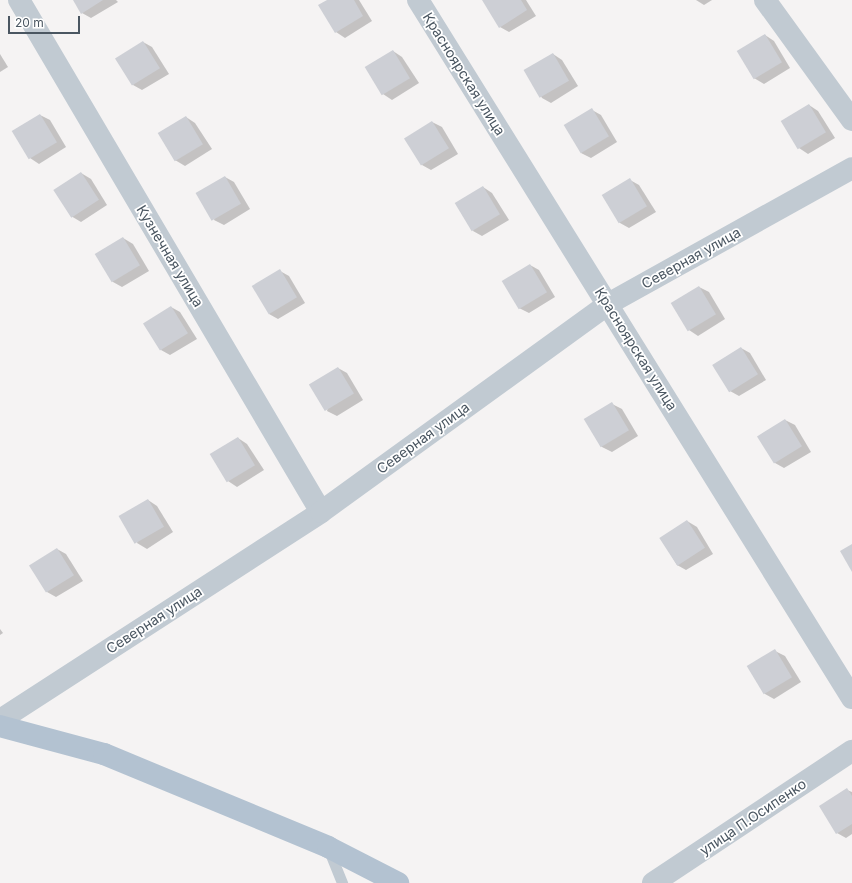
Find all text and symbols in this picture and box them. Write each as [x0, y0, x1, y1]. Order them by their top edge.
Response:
scale bar [10, 8, 82, 34]
street label: Красноярская улица [419, 9, 509, 139]
text: 20 m [15, 15, 44, 30]
street label: Кузнечная улица [133, 202, 207, 310]
street label: Северная улица [639, 224, 743, 292]
street label: Красноярская улица [591, 284, 681, 414]
street label: Северная улица [373, 399, 473, 477]
street label: Северная улица [103, 583, 205, 657]
street label: улица П.Осипенко [697, 775, 809, 859]

